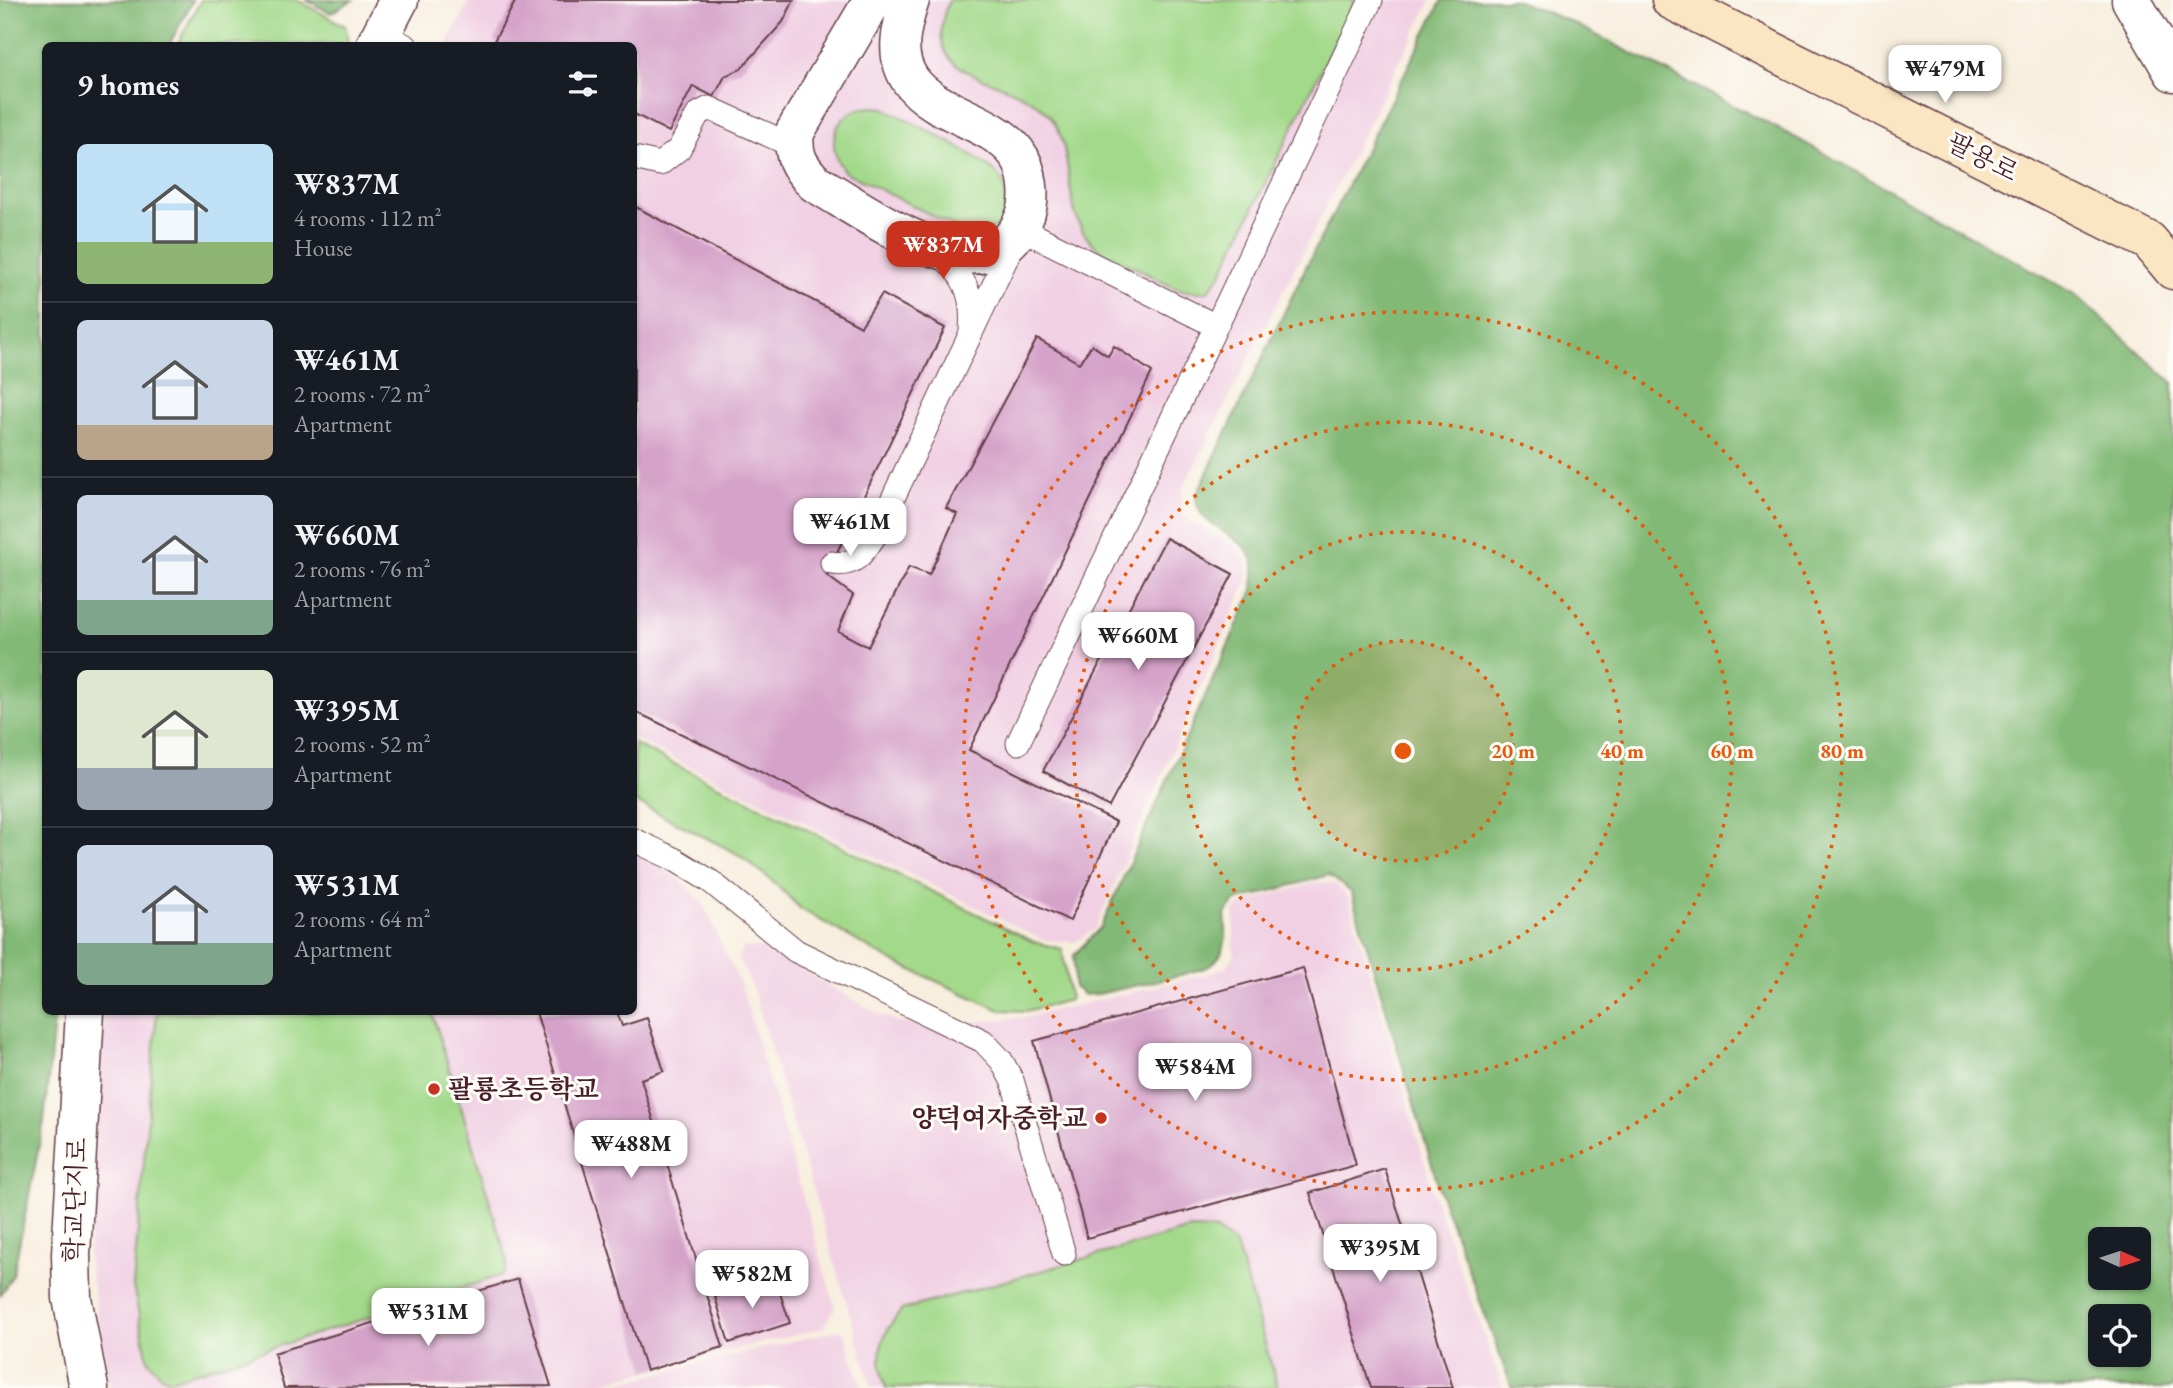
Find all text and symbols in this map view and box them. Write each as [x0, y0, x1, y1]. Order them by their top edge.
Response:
pin: ₩479M [1896, 46, 1994, 105]
text: ₩479M [1904, 53, 1986, 83]
text: 9 homes [77, 65, 179, 104]
icon: filters [564, 65, 602, 103]
street label: 팔용로 [1942, 125, 2024, 189]
text: ₩837M [294, 164, 400, 203]
icon: home [133, 172, 217, 256]
text: 4 rooms · 112 m² [294, 203, 442, 233]
pin: ₩837M [894, 222, 992, 281]
text: ₩837M [902, 229, 984, 259]
text: House [294, 233, 353, 263]
text: ₩461M [294, 340, 400, 379]
icon: home [133, 348, 217, 432]
text: 2 rooms · 72 m² [294, 379, 431, 409]
text: Apartment [294, 409, 392, 439]
pin: ₩461M [801, 498, 899, 558]
text: ₩461M [809, 506, 891, 536]
text: ₩660M [294, 515, 400, 554]
icon: home [133, 523, 217, 607]
text: 2 rooms · 76 m² [294, 554, 431, 584]
text: Apartment [294, 584, 392, 614]
pin: ₩660M [1089, 612, 1187, 672]
text: ₩660M [1097, 620, 1179, 650]
text: ₩395M [294, 690, 400, 729]
icon: home [133, 698, 217, 782]
text: 2 rooms · 52 m² [294, 729, 431, 759]
text: 20 m [1491, 737, 1535, 764]
text: 40 m [1600, 737, 1644, 764]
text: 60 m [1710, 737, 1754, 764]
text: 80 m [1820, 737, 1864, 764]
centre of rings [1391, 739, 1415, 763]
text: Apartment [294, 759, 392, 789]
text: ₩531M [294, 865, 400, 904]
icon: home [133, 873, 217, 957]
text: 2 rooms · 64 m² [294, 904, 431, 934]
text: Apartment [294, 934, 392, 964]
pin: ₩584M [1146, 1044, 1244, 1103]
text: ₩584M [1154, 1051, 1236, 1081]
place label: 팔룡초등학교 [448, 1072, 599, 1106]
marker: 팔룡초등학교 [426, 1081, 442, 1097]
place label: 양덕여자중학교 [911, 1101, 1087, 1135]
marker: 양덕여자중학교 [1093, 1110, 1109, 1126]
pin: ₩488M [582, 1120, 680, 1180]
text: ₩488M [590, 1128, 672, 1158]
street label: 학교단지로 [56, 1137, 94, 1263]
pin: ₩395M [1331, 1224, 1429, 1284]
north arrow [2088, 1227, 2151, 1290]
map controls [2088, 1227, 2151, 1367]
text: ₩395M [1339, 1232, 1421, 1262]
pin: ₩582M [703, 1250, 801, 1310]
text: ₩582M [711, 1258, 793, 1288]
pin: ₩531M [379, 1288, 477, 1348]
text: ₩531M [387, 1296, 469, 1326]
button: locate [2088, 1304, 2151, 1367]

